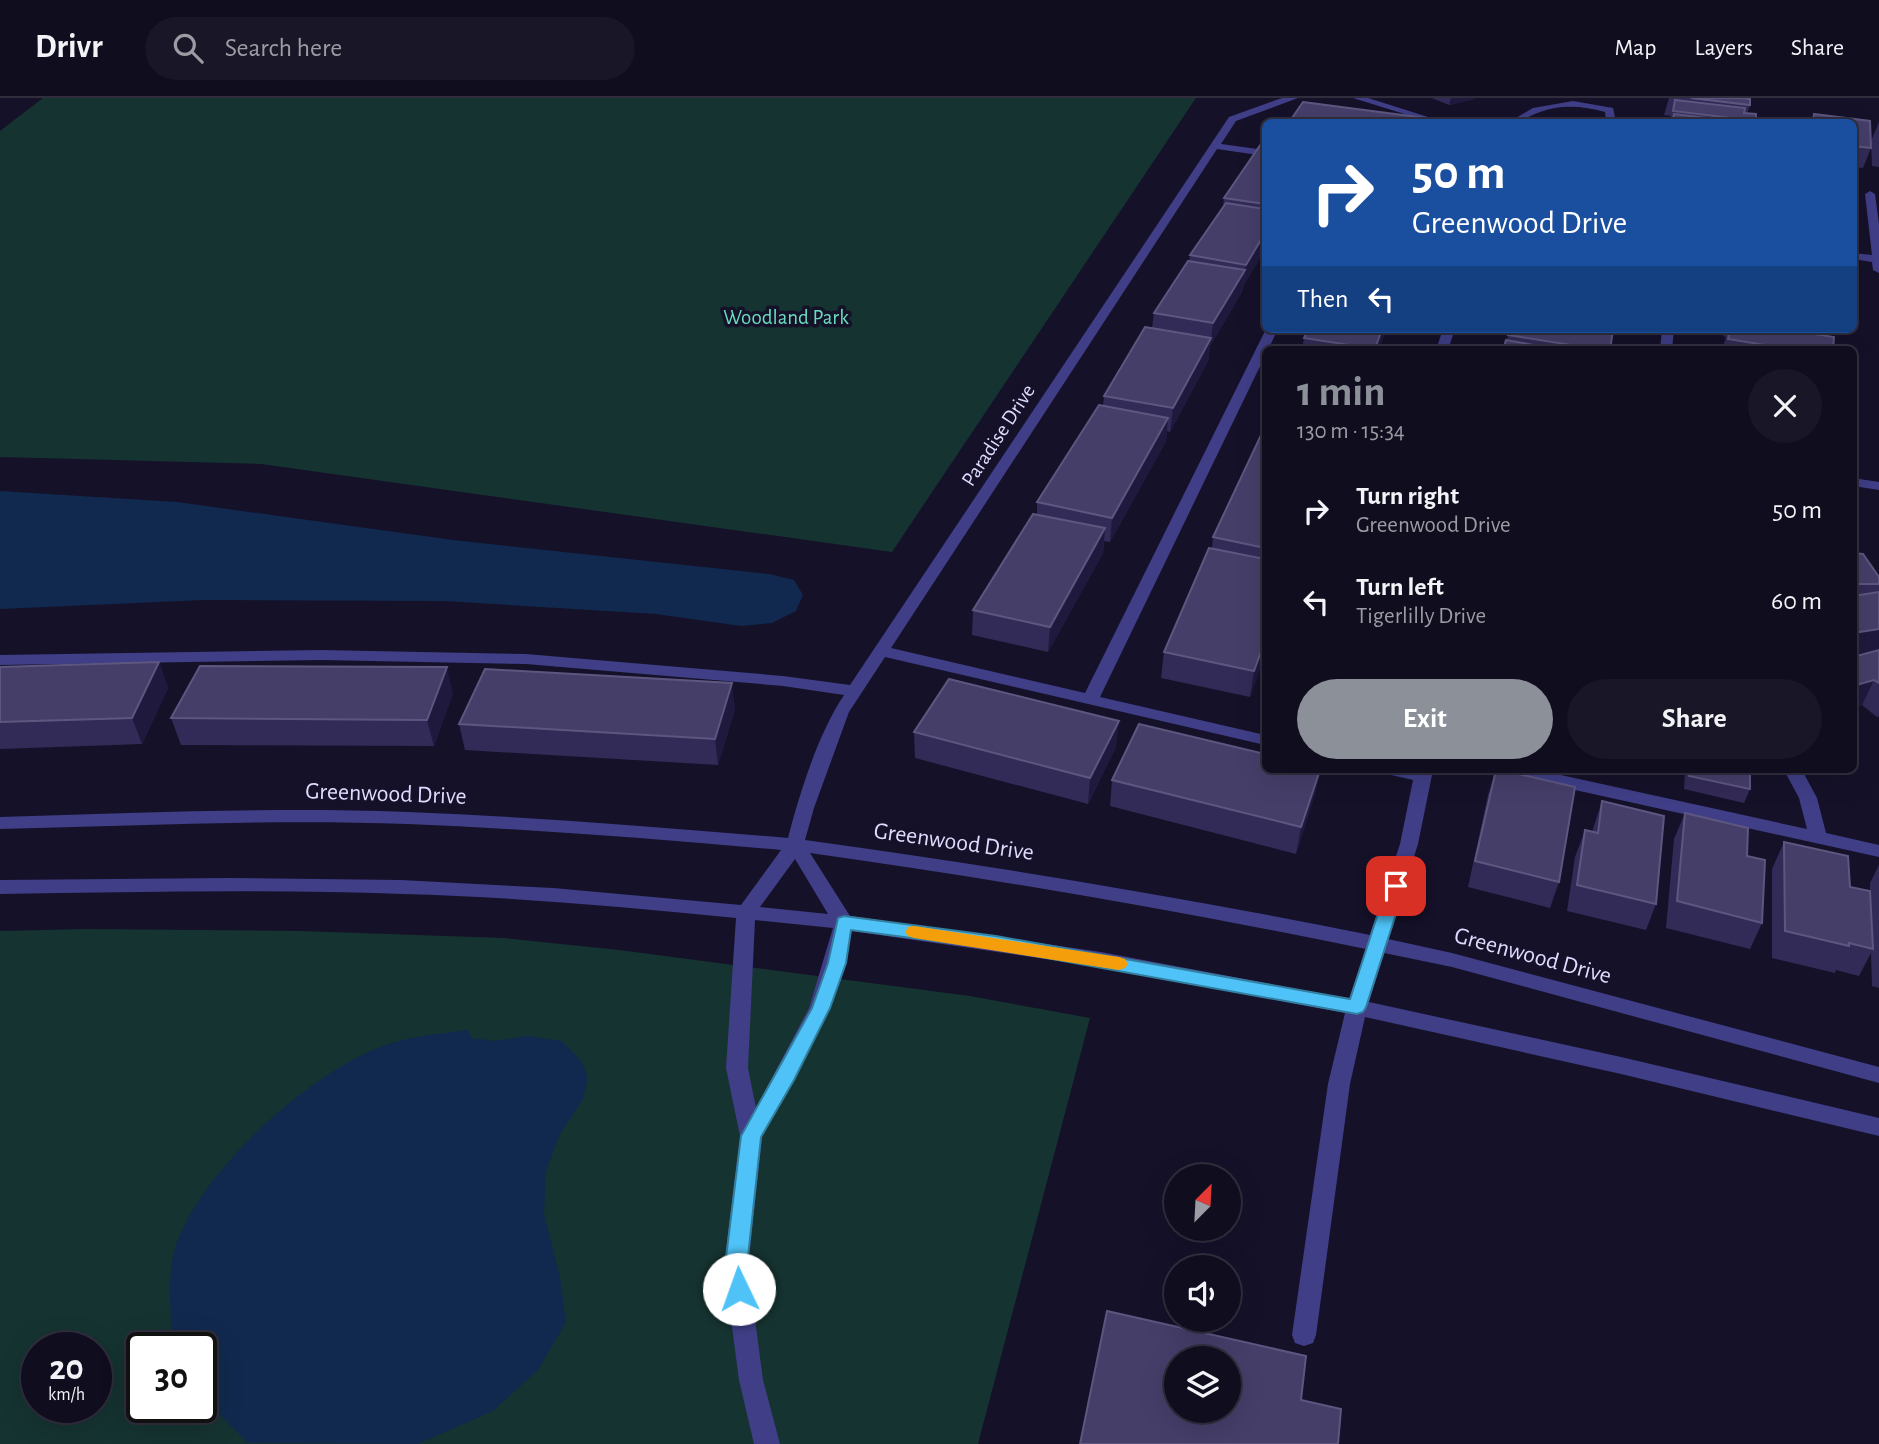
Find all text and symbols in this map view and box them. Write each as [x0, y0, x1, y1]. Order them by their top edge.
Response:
search box [145, 17, 635, 80]
icon: search [169, 29, 207, 67]
text: Drivr [35, 31, 103, 64]
text: Search here [225, 35, 342, 61]
text: Map [1614, 36, 1656, 60]
text: Layers [1694, 36, 1753, 60]
text: Share [1791, 36, 1844, 60]
icon: right [1297, 147, 1388, 238]
text: 50 m [1412, 149, 1506, 198]
text: Greenwood Drive [1412, 207, 1627, 239]
icon: left [1362, 280, 1400, 318]
text: Then [1297, 286, 1348, 312]
park label: Woodland Park [723, 307, 849, 328]
button: close [1748, 369, 1822, 443]
text: 1 min [1297, 371, 1386, 413]
street label: Paradise Drive [958, 381, 1039, 490]
text: 130 m · 15:34 [1297, 420, 1405, 443]
text: Turn right [1356, 483, 1459, 509]
icon: right [1297, 492, 1335, 530]
text: 50 m [1772, 497, 1822, 523]
text: Greenwood Drive [1356, 514, 1511, 537]
text: Turn left [1356, 574, 1444, 600]
icon: left [1297, 583, 1335, 621]
text: 60 m [1771, 588, 1822, 614]
text: Tigerlilly Drive [1356, 605, 1486, 628]
button: Exit [1297, 679, 1553, 759]
button: Share [1567, 679, 1822, 759]
street label: Greenwood Drive [305, 779, 467, 809]
street label: Greenwood Drive [872, 819, 1035, 865]
pin [1366, 856, 1426, 916]
icon: arrive [1377, 867, 1415, 905]
street label: Greenwood Drive [1452, 923, 1614, 988]
north arrow [1164, 1164, 1241, 1241]
map controls [1164, 1164, 1241, 1423]
position arrow [702, 1252, 776, 1326]
button: sound [1164, 1255, 1241, 1332]
speed limit sign: 30 [126, 1332, 217, 1423]
button: layers [1164, 1346, 1241, 1423]
text: 20 [49, 1351, 84, 1386]
text: km/h [48, 1386, 85, 1404]

